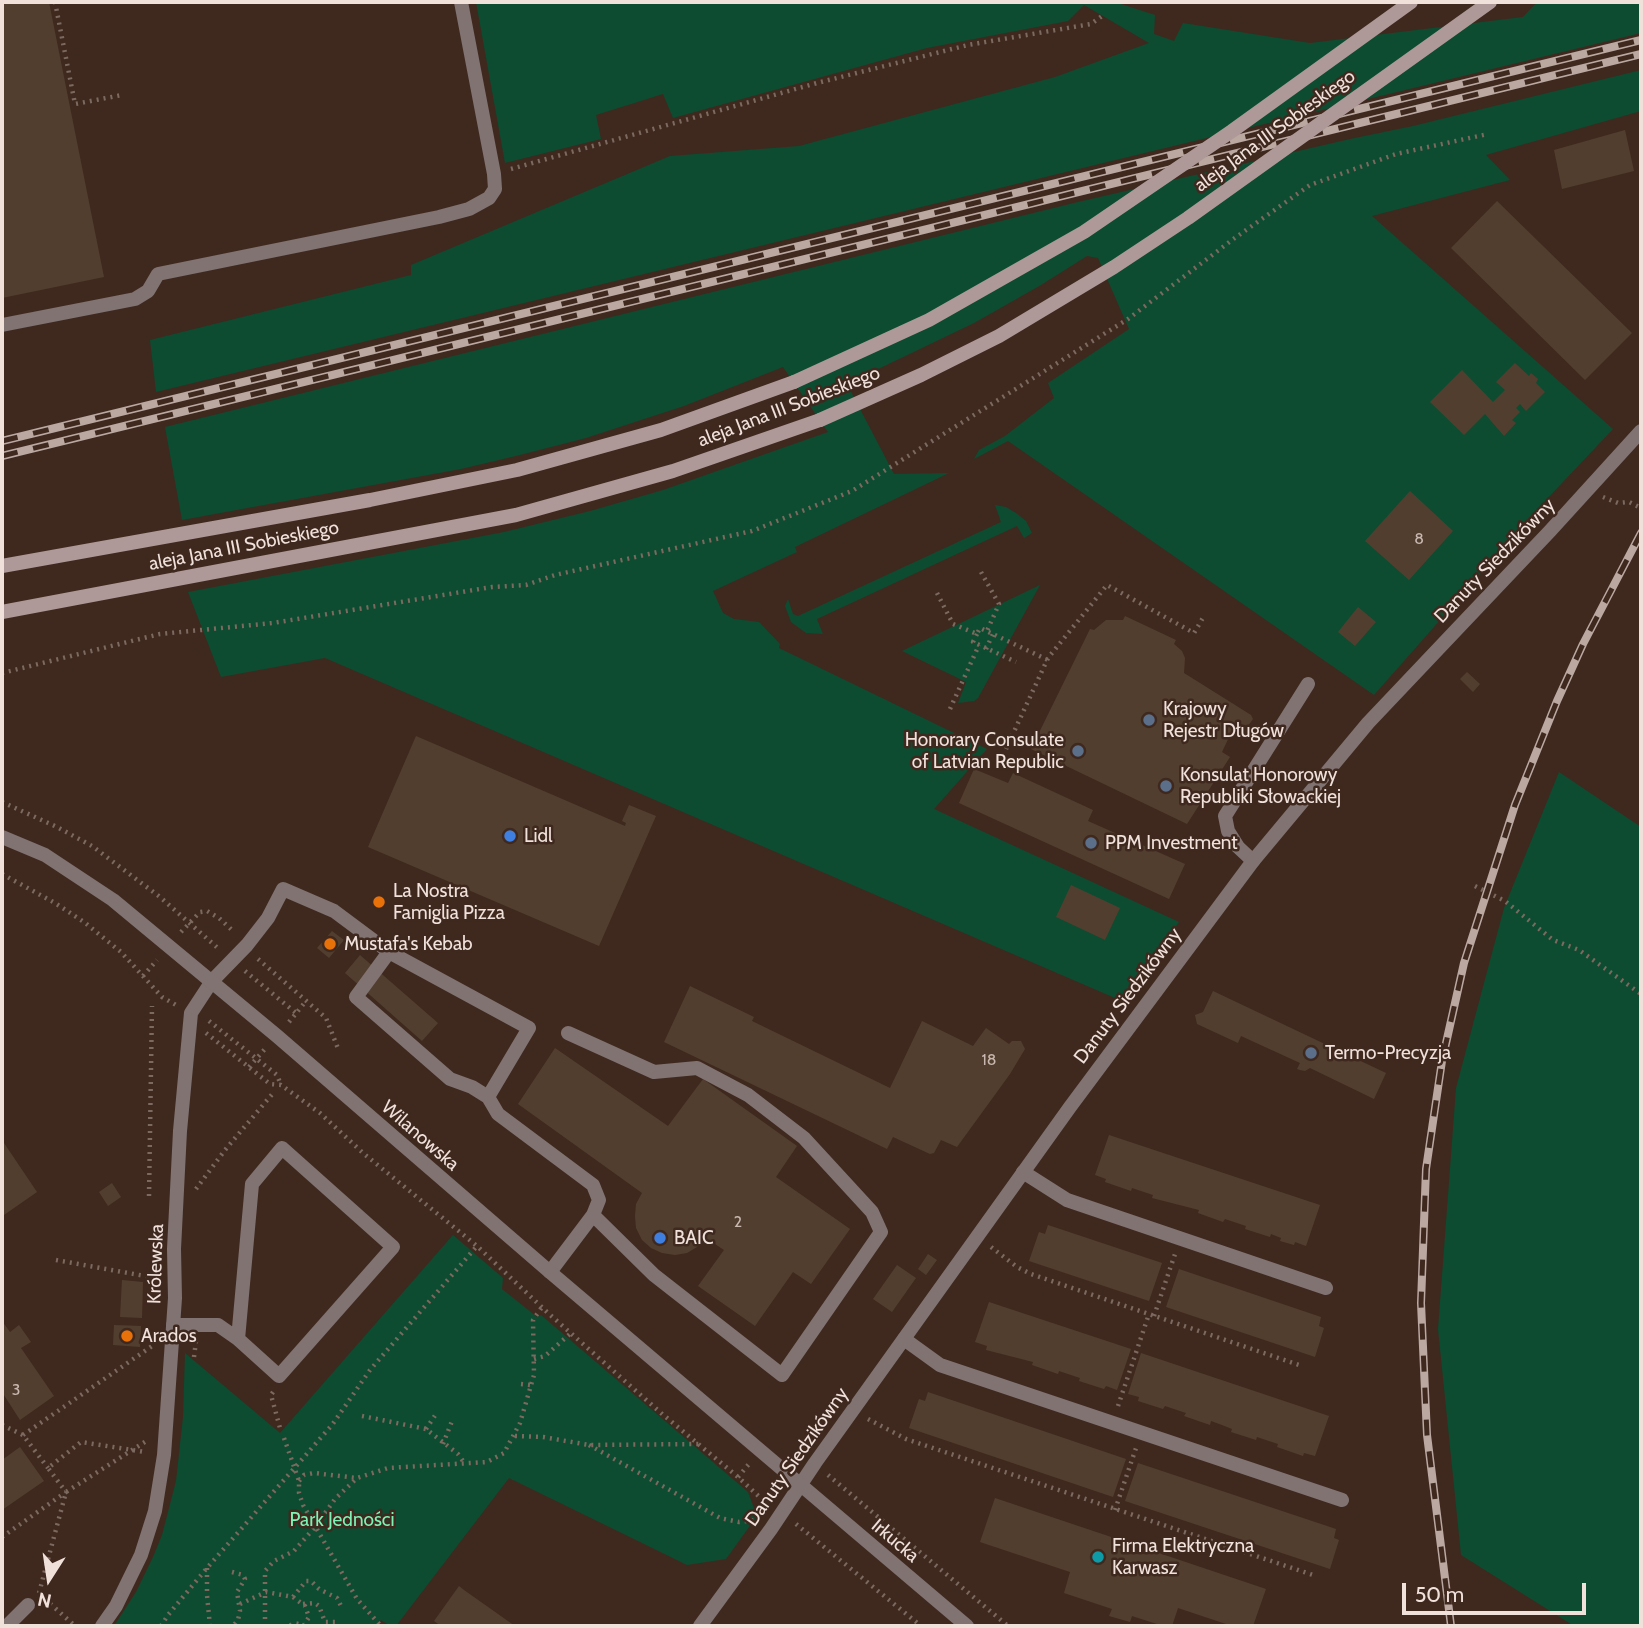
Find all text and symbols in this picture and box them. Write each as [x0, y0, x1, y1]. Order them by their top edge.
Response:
street label: aleja Jana III Sobieskiego [1190, 65, 1360, 197]
street label: aleja Jana III Sobieskiego [695, 362, 883, 452]
street label: Danuty Siedzikówny [1430, 494, 1560, 628]
street label: aleja Jana III Sobieskiego [147, 516, 341, 576]
house number: 8 [1414, 529, 1424, 549]
place label: Krajowy Rejestr Długów [1163, 698, 1284, 742]
marker: Krajowy Rejestr Długów [1141, 712, 1157, 728]
place label: Honorary Consulate of Latvian Republic [905, 729, 1064, 773]
marker: Honorary Consulate of Latvian Republic [1070, 743, 1086, 759]
place label: Konsulat Honorowy Republiki Słowackiej [1180, 764, 1341, 808]
marker: Konsulat Honorowy Republiki Słowackiej [1158, 778, 1174, 794]
place label: Lidl [524, 825, 553, 847]
marker: Lidl [502, 828, 518, 844]
place label: PPM Investment [1105, 832, 1238, 854]
marker: PPM Investment [1083, 835, 1099, 851]
place label: La Nostra Famiglia Pizza [393, 880, 505, 924]
marker: La Nostra Famiglia Pizza [371, 894, 387, 910]
street label: Danuty Siedzikówny [1070, 924, 1186, 1068]
place label: Mustafa's Kebab [344, 933, 473, 955]
marker: Mustafa's Kebab [322, 936, 338, 952]
place label: Termo-Precyzja [1325, 1042, 1451, 1064]
marker: Termo-Precyzja [1303, 1045, 1319, 1061]
house number: 18 [982, 1050, 996, 1070]
street label: Wilanowska [376, 1096, 464, 1176]
house number: 2 [734, 1212, 742, 1232]
street label: Królewska [143, 1223, 169, 1305]
place label: BAIC [674, 1227, 714, 1249]
marker: BAIC [652, 1230, 668, 1246]
place label: Arados [141, 1325, 197, 1347]
marker: Arados [119, 1328, 135, 1344]
house number: 3 [12, 1380, 20, 1400]
street label: Danuty Siedzikówny [741, 1383, 853, 1531]
park label: Park Jedności [290, 1509, 394, 1531]
street label: Irkucka [866, 1514, 924, 1568]
place label: Firma Elektryczna Karwasz [1112, 1535, 1254, 1579]
north arrow [14, 1544, 84, 1614]
marker: Firma Elektryczna Karwasz [1090, 1549, 1106, 1565]
scale bar [1405, 1568, 1589, 1612]
text: 50 m [1415, 1582, 1464, 1607]
text: N [36, 1587, 53, 1613]

